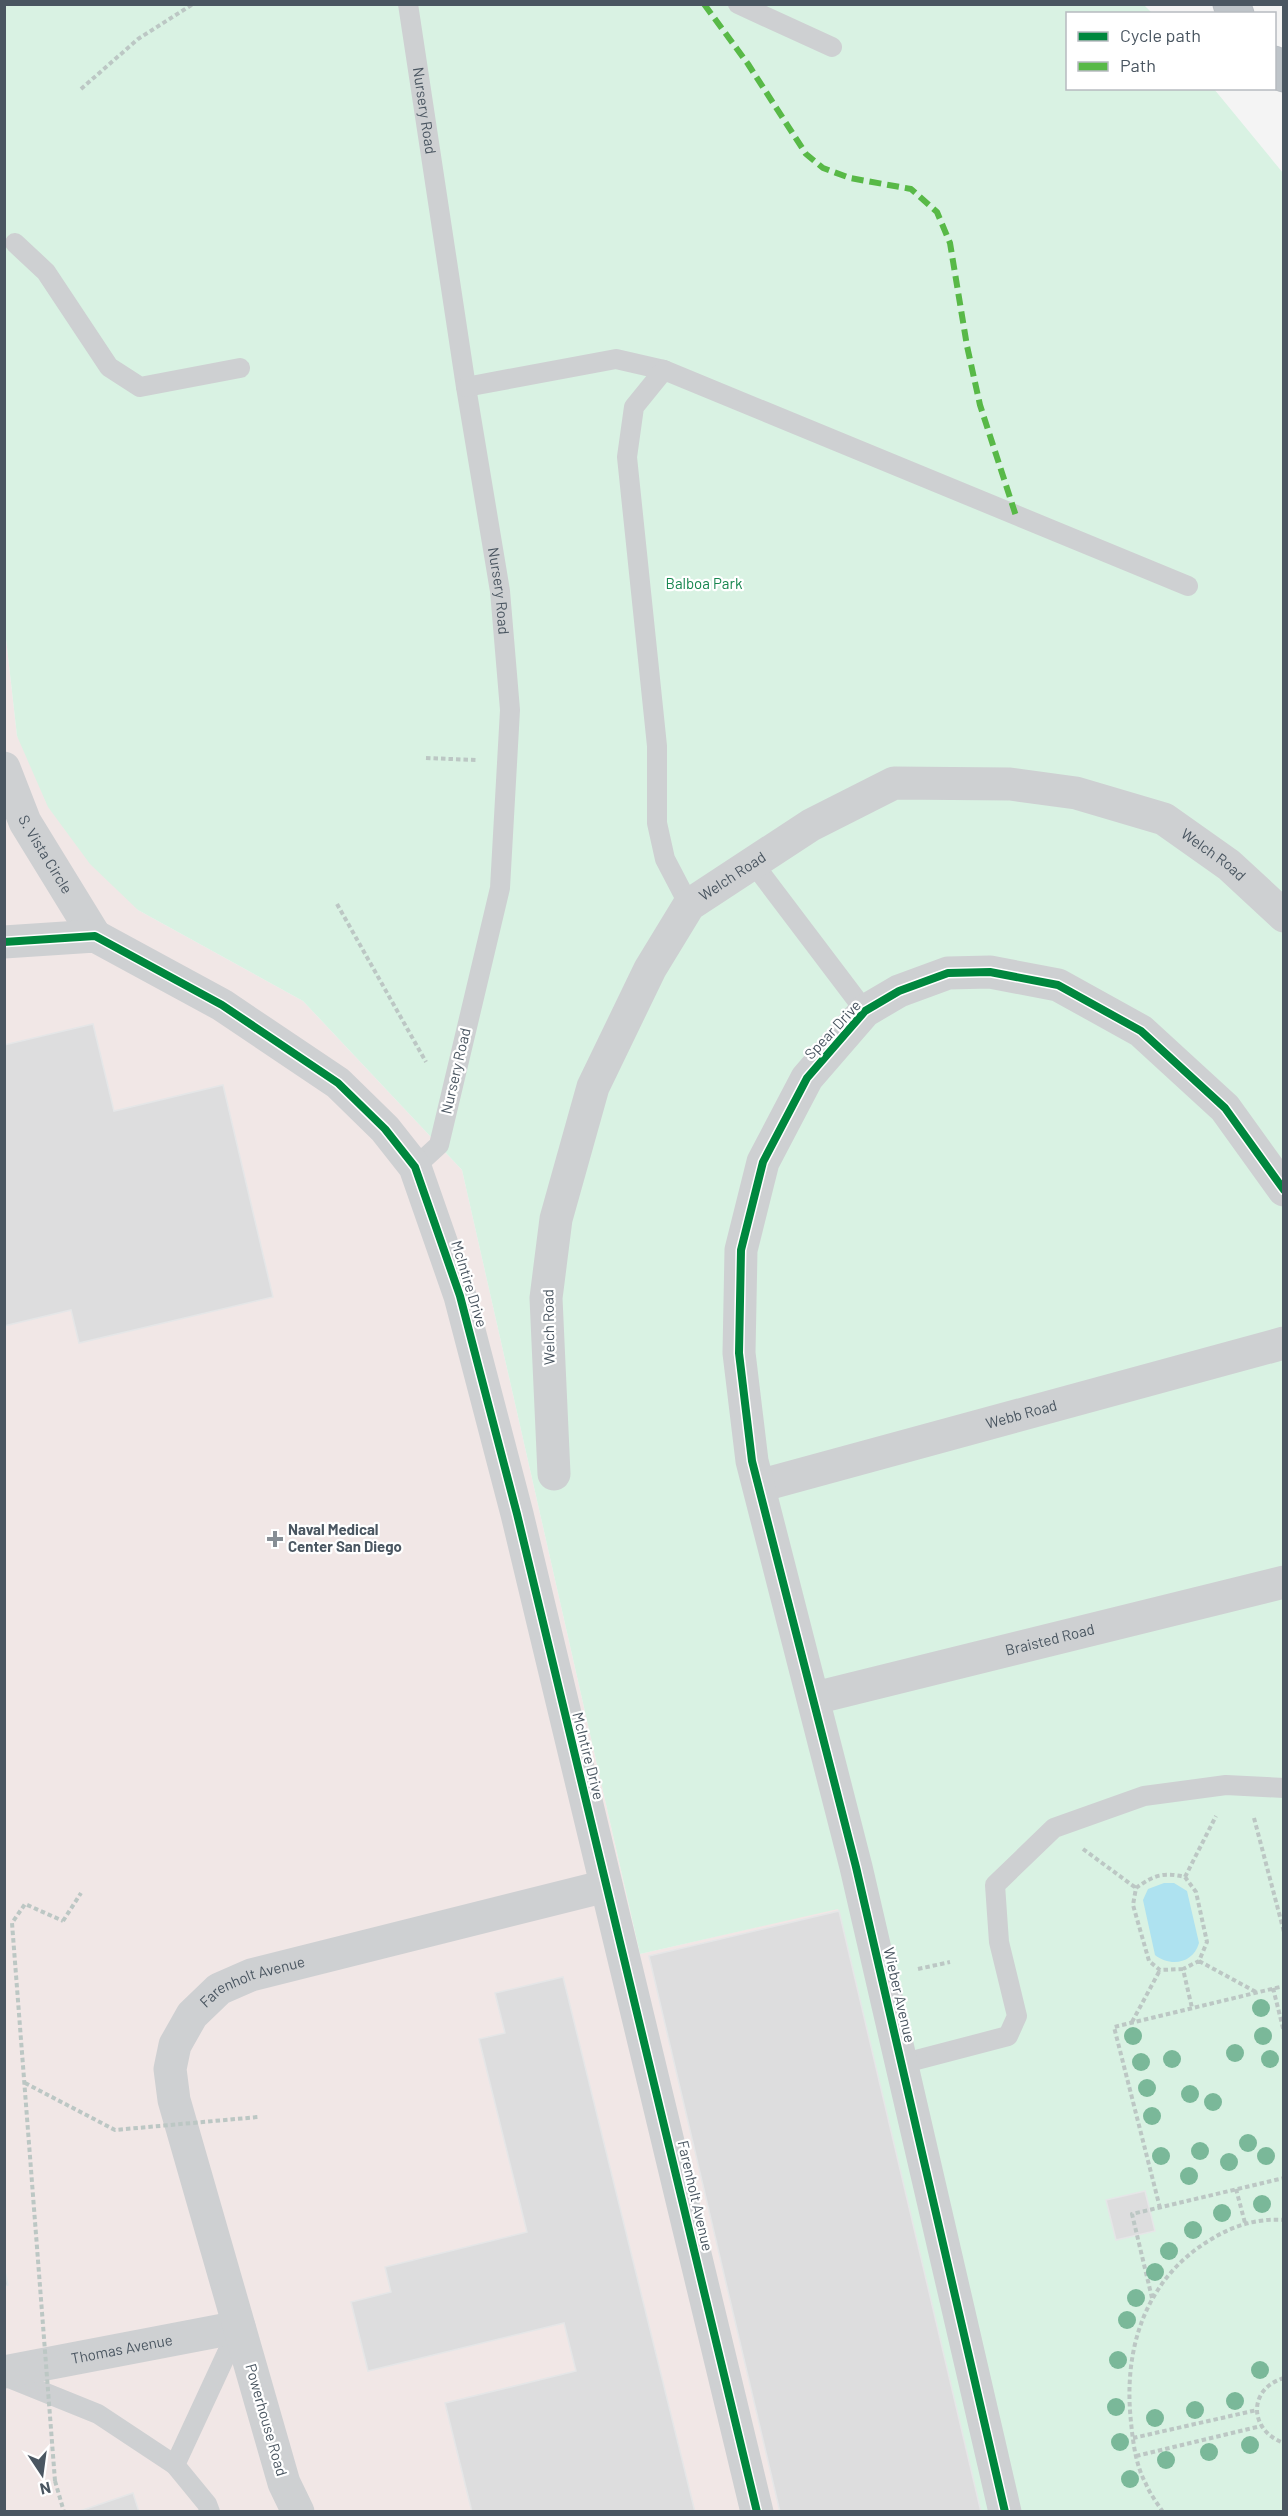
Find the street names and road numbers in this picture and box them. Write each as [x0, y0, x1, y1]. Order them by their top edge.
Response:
street label: Nursery Road [410, 66, 441, 155]
street label: Nursery Road [485, 546, 514, 635]
street label: S. Vista Circle [15, 812, 77, 897]
street label: Welch Road [1178, 824, 1250, 884]
street label: Welch Road [695, 847, 769, 904]
street label: Spear Drive [800, 996, 864, 1063]
street label: Nursery Road [436, 1026, 474, 1116]
street label: McIntire Drive [448, 1238, 492, 1329]
street label: Welch Road [538, 1289, 558, 1365]
street label: Webb Road [984, 1395, 1059, 1432]
street label: Braisted Road [1003, 1619, 1096, 1659]
street label: McIntire Drive [569, 1710, 609, 1801]
street label: Wieber Avenue [880, 1945, 920, 2044]
street label: Farenholt Avenue [196, 1952, 306, 2011]
street label: Farenholt Avenue [675, 2139, 717, 2253]
street label: Thomas Avenue [70, 2330, 174, 2367]
street label: Powerhouse Road [242, 2361, 292, 2478]

